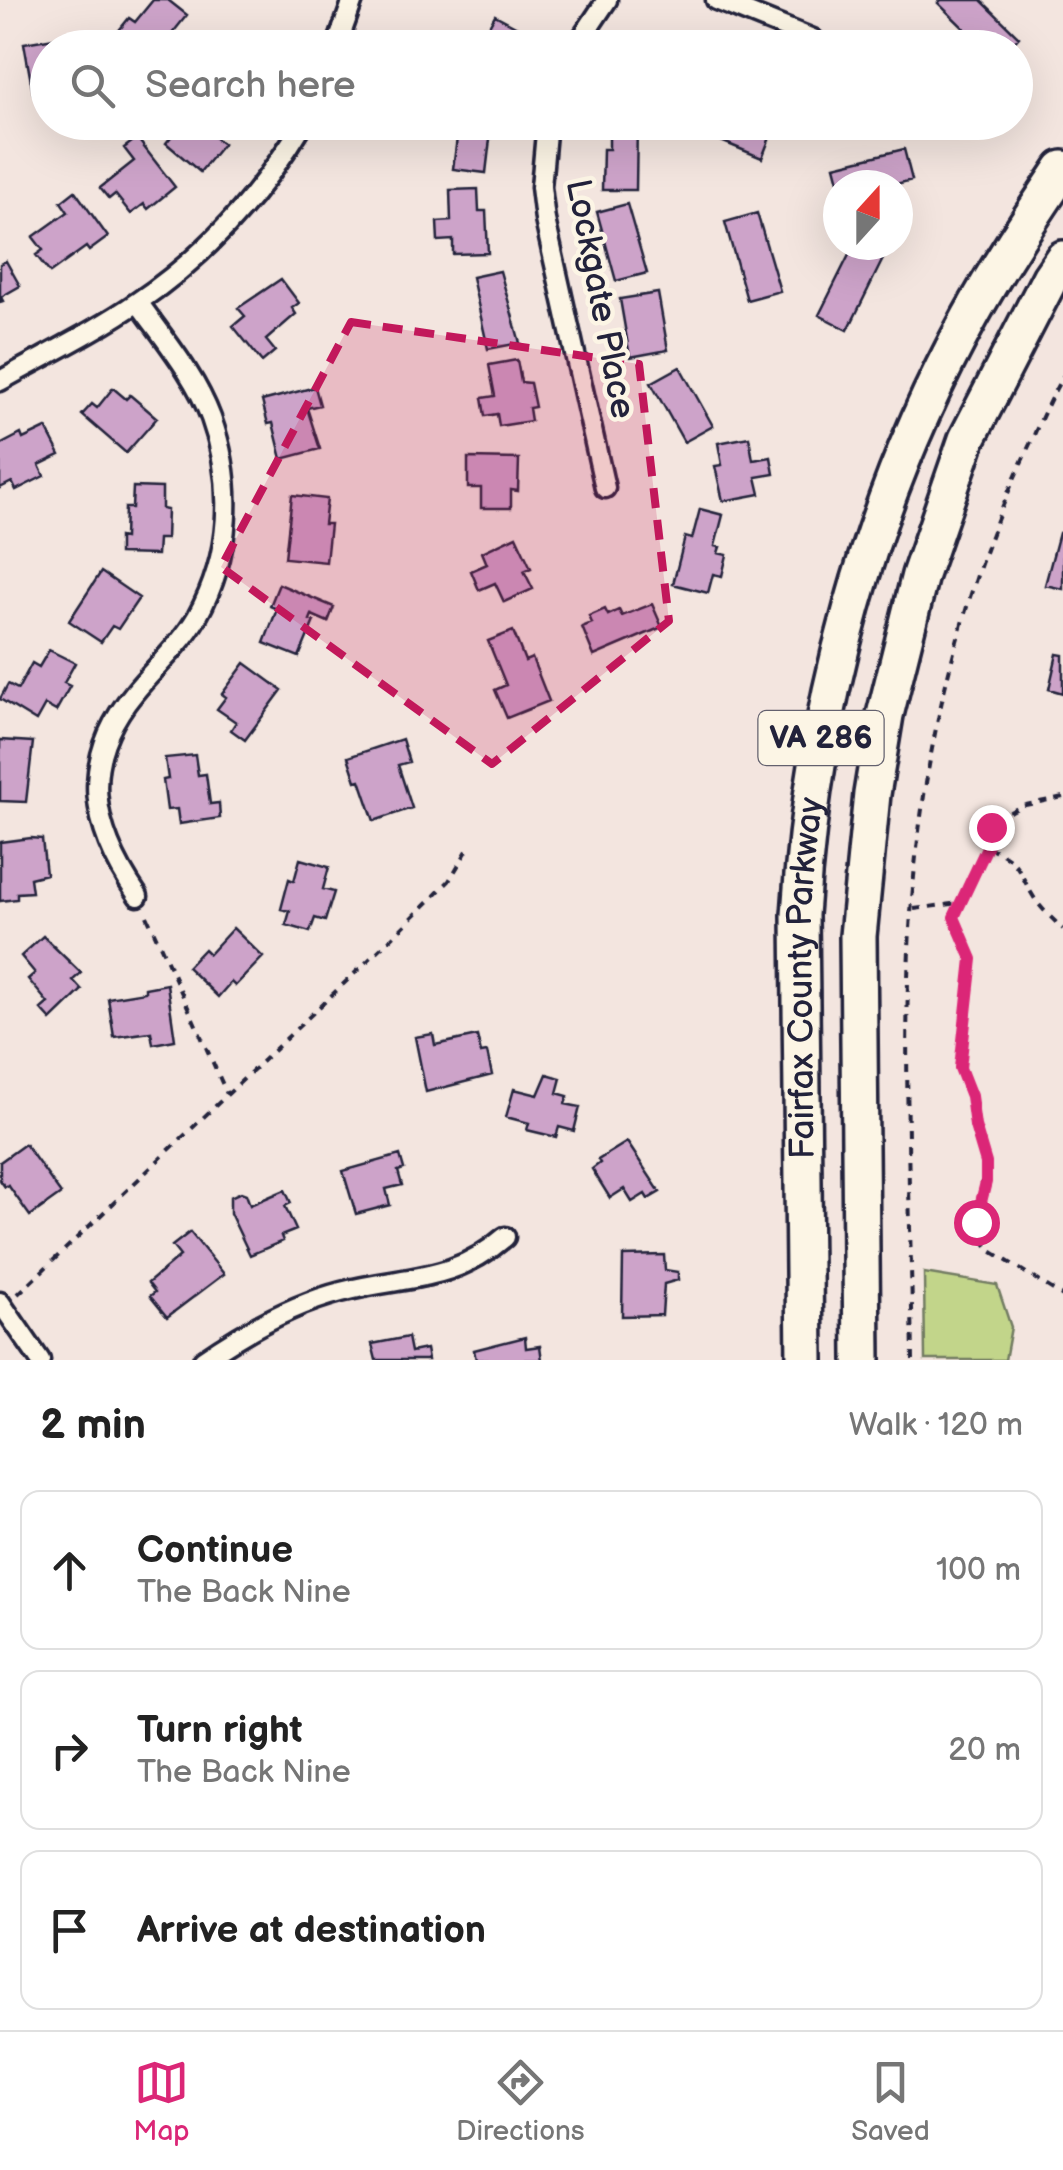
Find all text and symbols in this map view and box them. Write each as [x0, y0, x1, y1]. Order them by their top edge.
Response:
search box [30, 30, 1033, 140]
icon: search [65, 58, 120, 113]
text: Search here [145, 63, 356, 108]
north arrow [823, 170, 913, 260]
street label: Lockgate Place [556, 176, 644, 422]
road number: VA 286 [758, 711, 884, 765]
street label: Fairfax County Parkway [778, 795, 833, 1159]
route end [969, 805, 1015, 851]
route start [954, 1200, 1000, 1246]
text: 2 min [40, 1400, 146, 1451]
text: Walk · 120 m [849, 1406, 1023, 1445]
text: Continue [137, 1528, 293, 1573]
icon: ahead [42, 1543, 97, 1598]
text: 100 m [936, 1551, 1021, 1590]
text: The Back Nine [137, 1573, 351, 1612]
text: Turn right [137, 1708, 302, 1753]
icon: right [42, 1723, 97, 1778]
text: 20 m [948, 1731, 1021, 1770]
text: The Back Nine [137, 1753, 351, 1792]
icon: arrive [42, 1903, 97, 1958]
text: Arrive at destination [137, 1908, 486, 1953]
tab: Map [133, 2055, 190, 2148]
tab: Directions [456, 2055, 585, 2148]
tab: Saved [851, 2055, 930, 2148]

